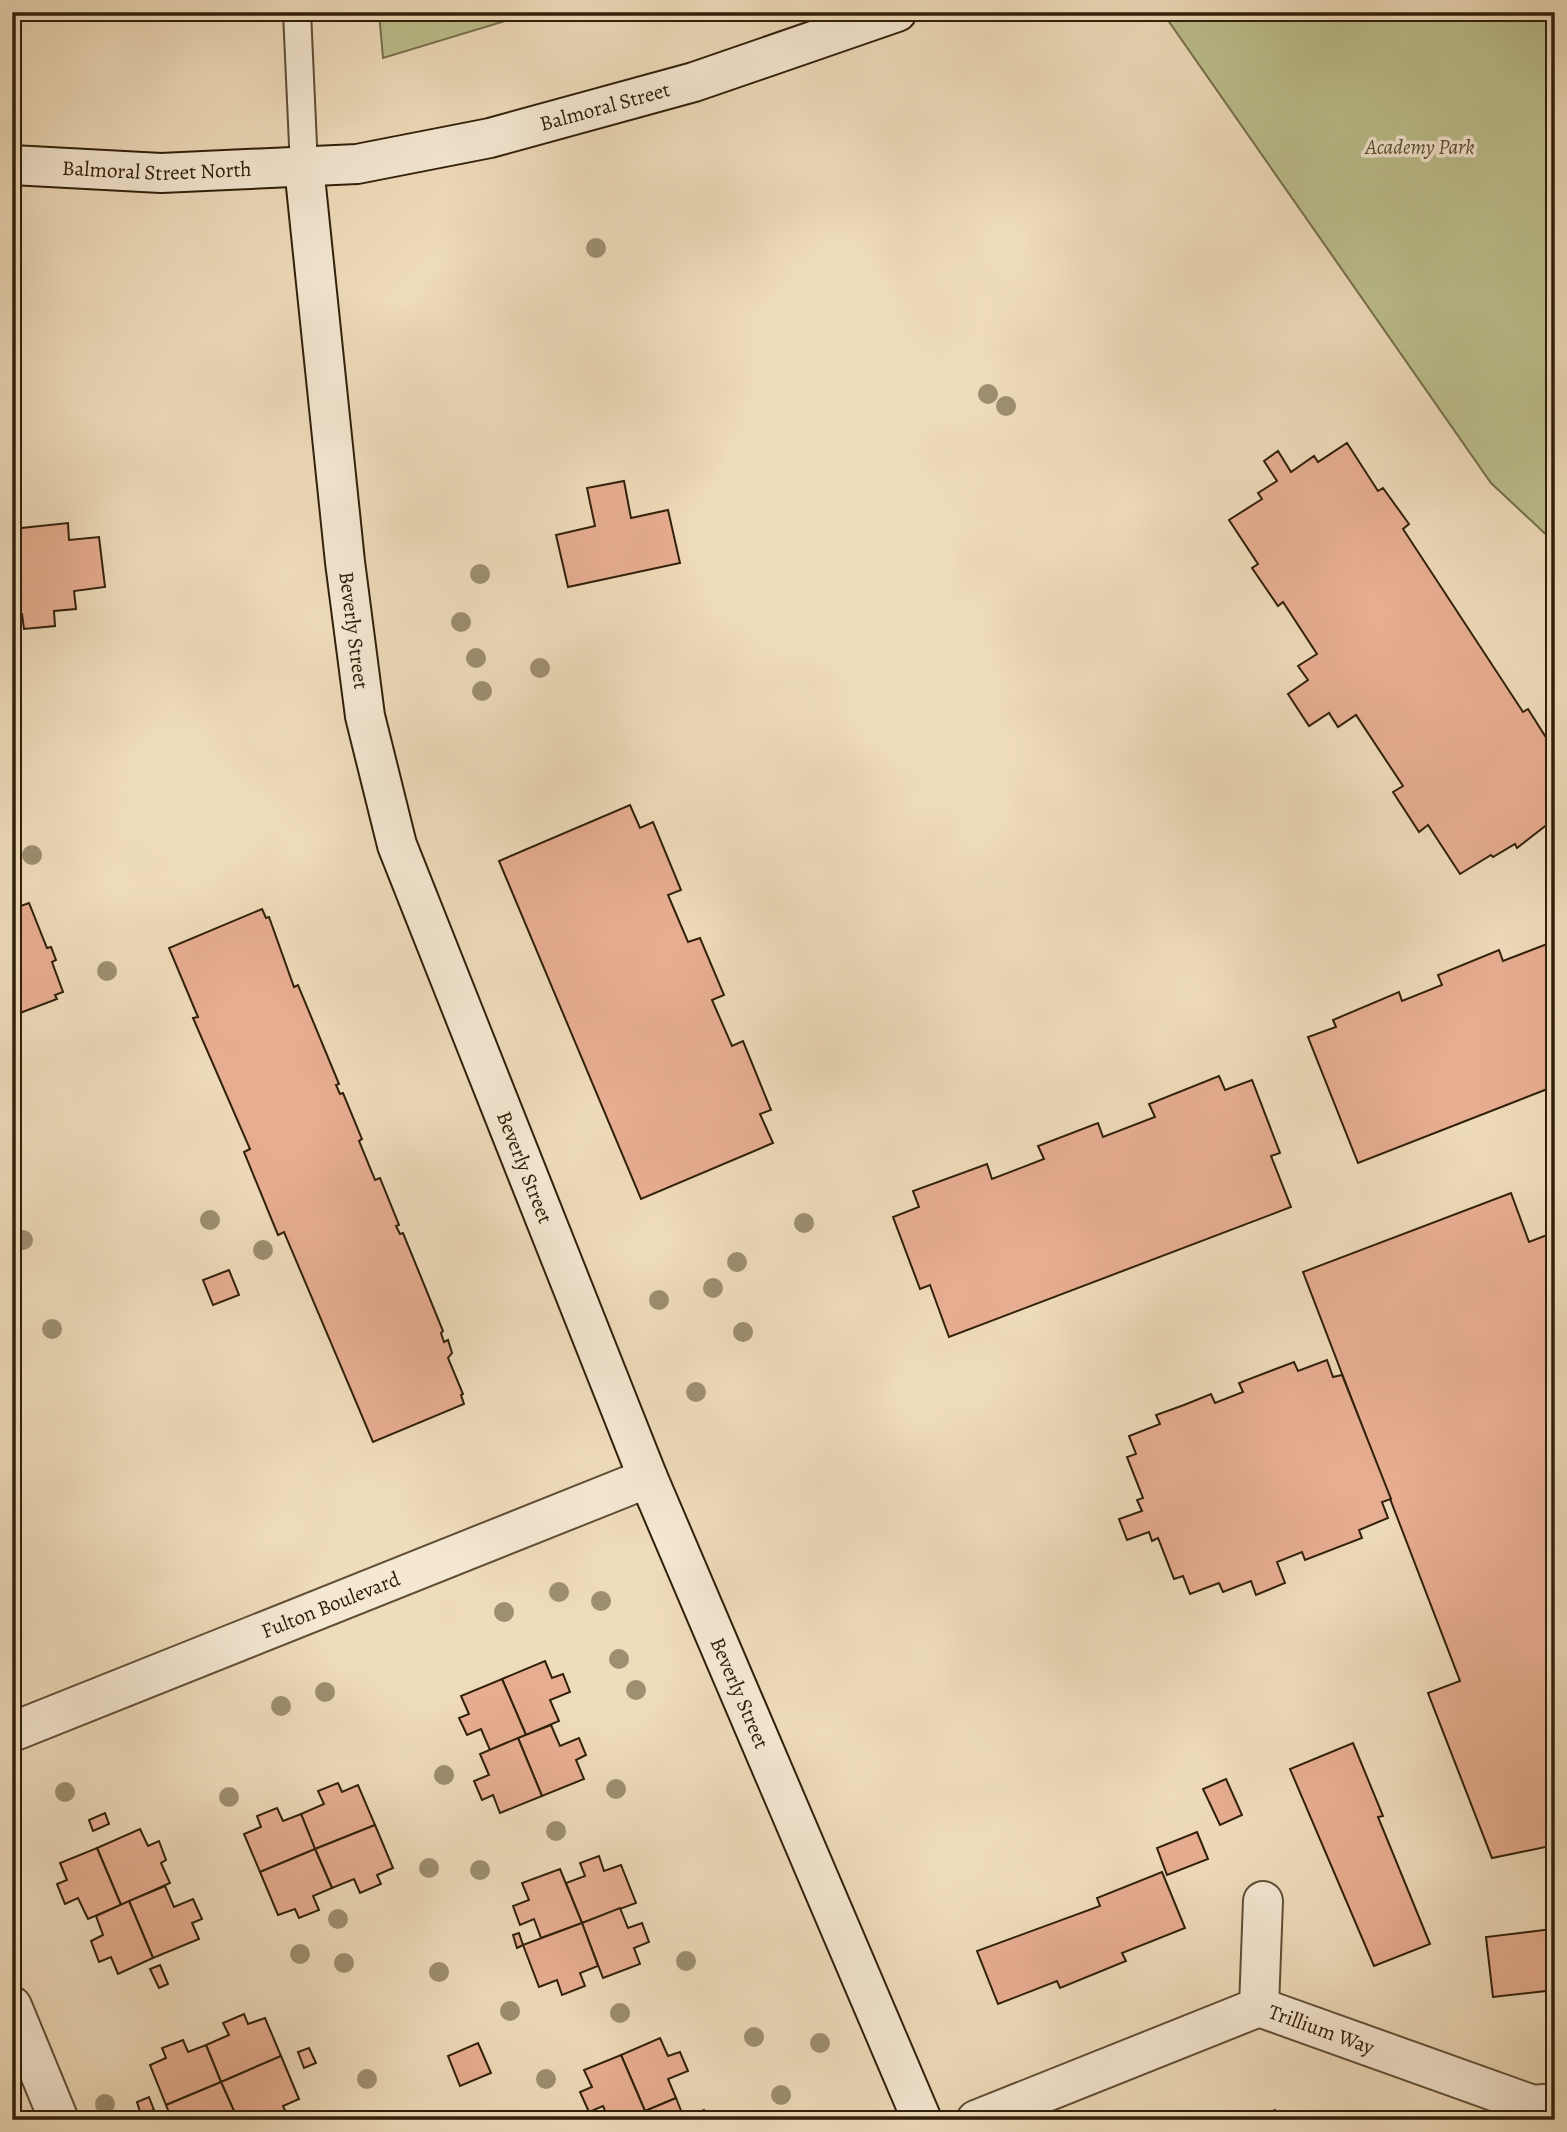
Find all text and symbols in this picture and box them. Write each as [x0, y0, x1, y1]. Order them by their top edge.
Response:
street label: Balmoral Street [536, 75, 673, 138]
park label: Academy Park [1364, 133, 1475, 161]
street label: Balmoral Street North [61, 154, 252, 187]
street label: Beverly Street [332, 570, 375, 691]
street label: Beverly Street [490, 1107, 560, 1228]
street label: Fulton Boulevard [257, 1564, 405, 1645]
street label: Beverly Street [704, 1633, 776, 1753]
street label: Trillium Way [1265, 1997, 1379, 2061]

